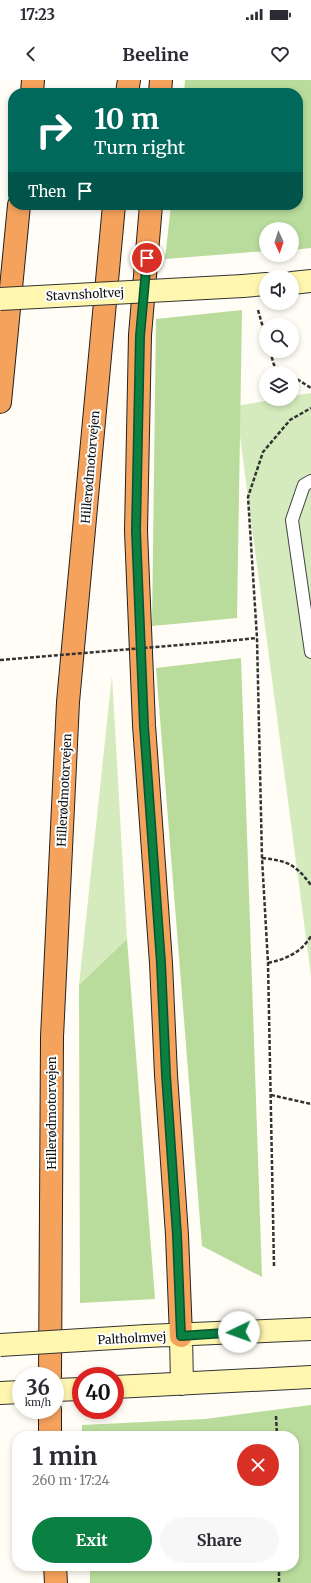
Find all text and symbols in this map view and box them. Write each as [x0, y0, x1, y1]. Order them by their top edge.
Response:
text: 17:23 [20, 5, 55, 24]
icon: back [20, 43, 42, 65]
text: Beeline [122, 43, 189, 66]
icon: heart [269, 43, 291, 65]
text: 10 m [94, 101, 159, 137]
icon: right [28, 104, 80, 156]
text: Turn right [94, 136, 185, 159]
icon: arrive [74, 180, 96, 202]
text: Then [28, 182, 66, 201]
north arrow [259, 222, 299, 262]
map controls [259, 222, 299, 406]
pin [130, 241, 164, 275]
icon: arrive [136, 247, 158, 269]
button: sound [259, 270, 299, 310]
street label: Stavnsholtvej [45, 284, 125, 304]
button: search [259, 318, 299, 358]
button: layers [259, 366, 299, 406]
street label: Hillerødmotorvejen [78, 410, 102, 524]
street label: Hillerødmotorvejen [54, 733, 74, 847]
street label: Hillerødmotorvejen [44, 1056, 59, 1170]
position arrow [218, 1311, 260, 1353]
street label: Paltholmvej [97, 1329, 167, 1347]
speed limit sign: 40 [72, 1367, 124, 1419]
text: 36 [26, 1375, 50, 1400]
text: km/h [25, 1396, 51, 1409]
text: 1 min [32, 1441, 97, 1472]
button: close [237, 1444, 279, 1486]
text: 260 m · 17:24 [32, 1472, 110, 1489]
button: Exit [32, 1517, 152, 1563]
button: Share [160, 1517, 279, 1563]

